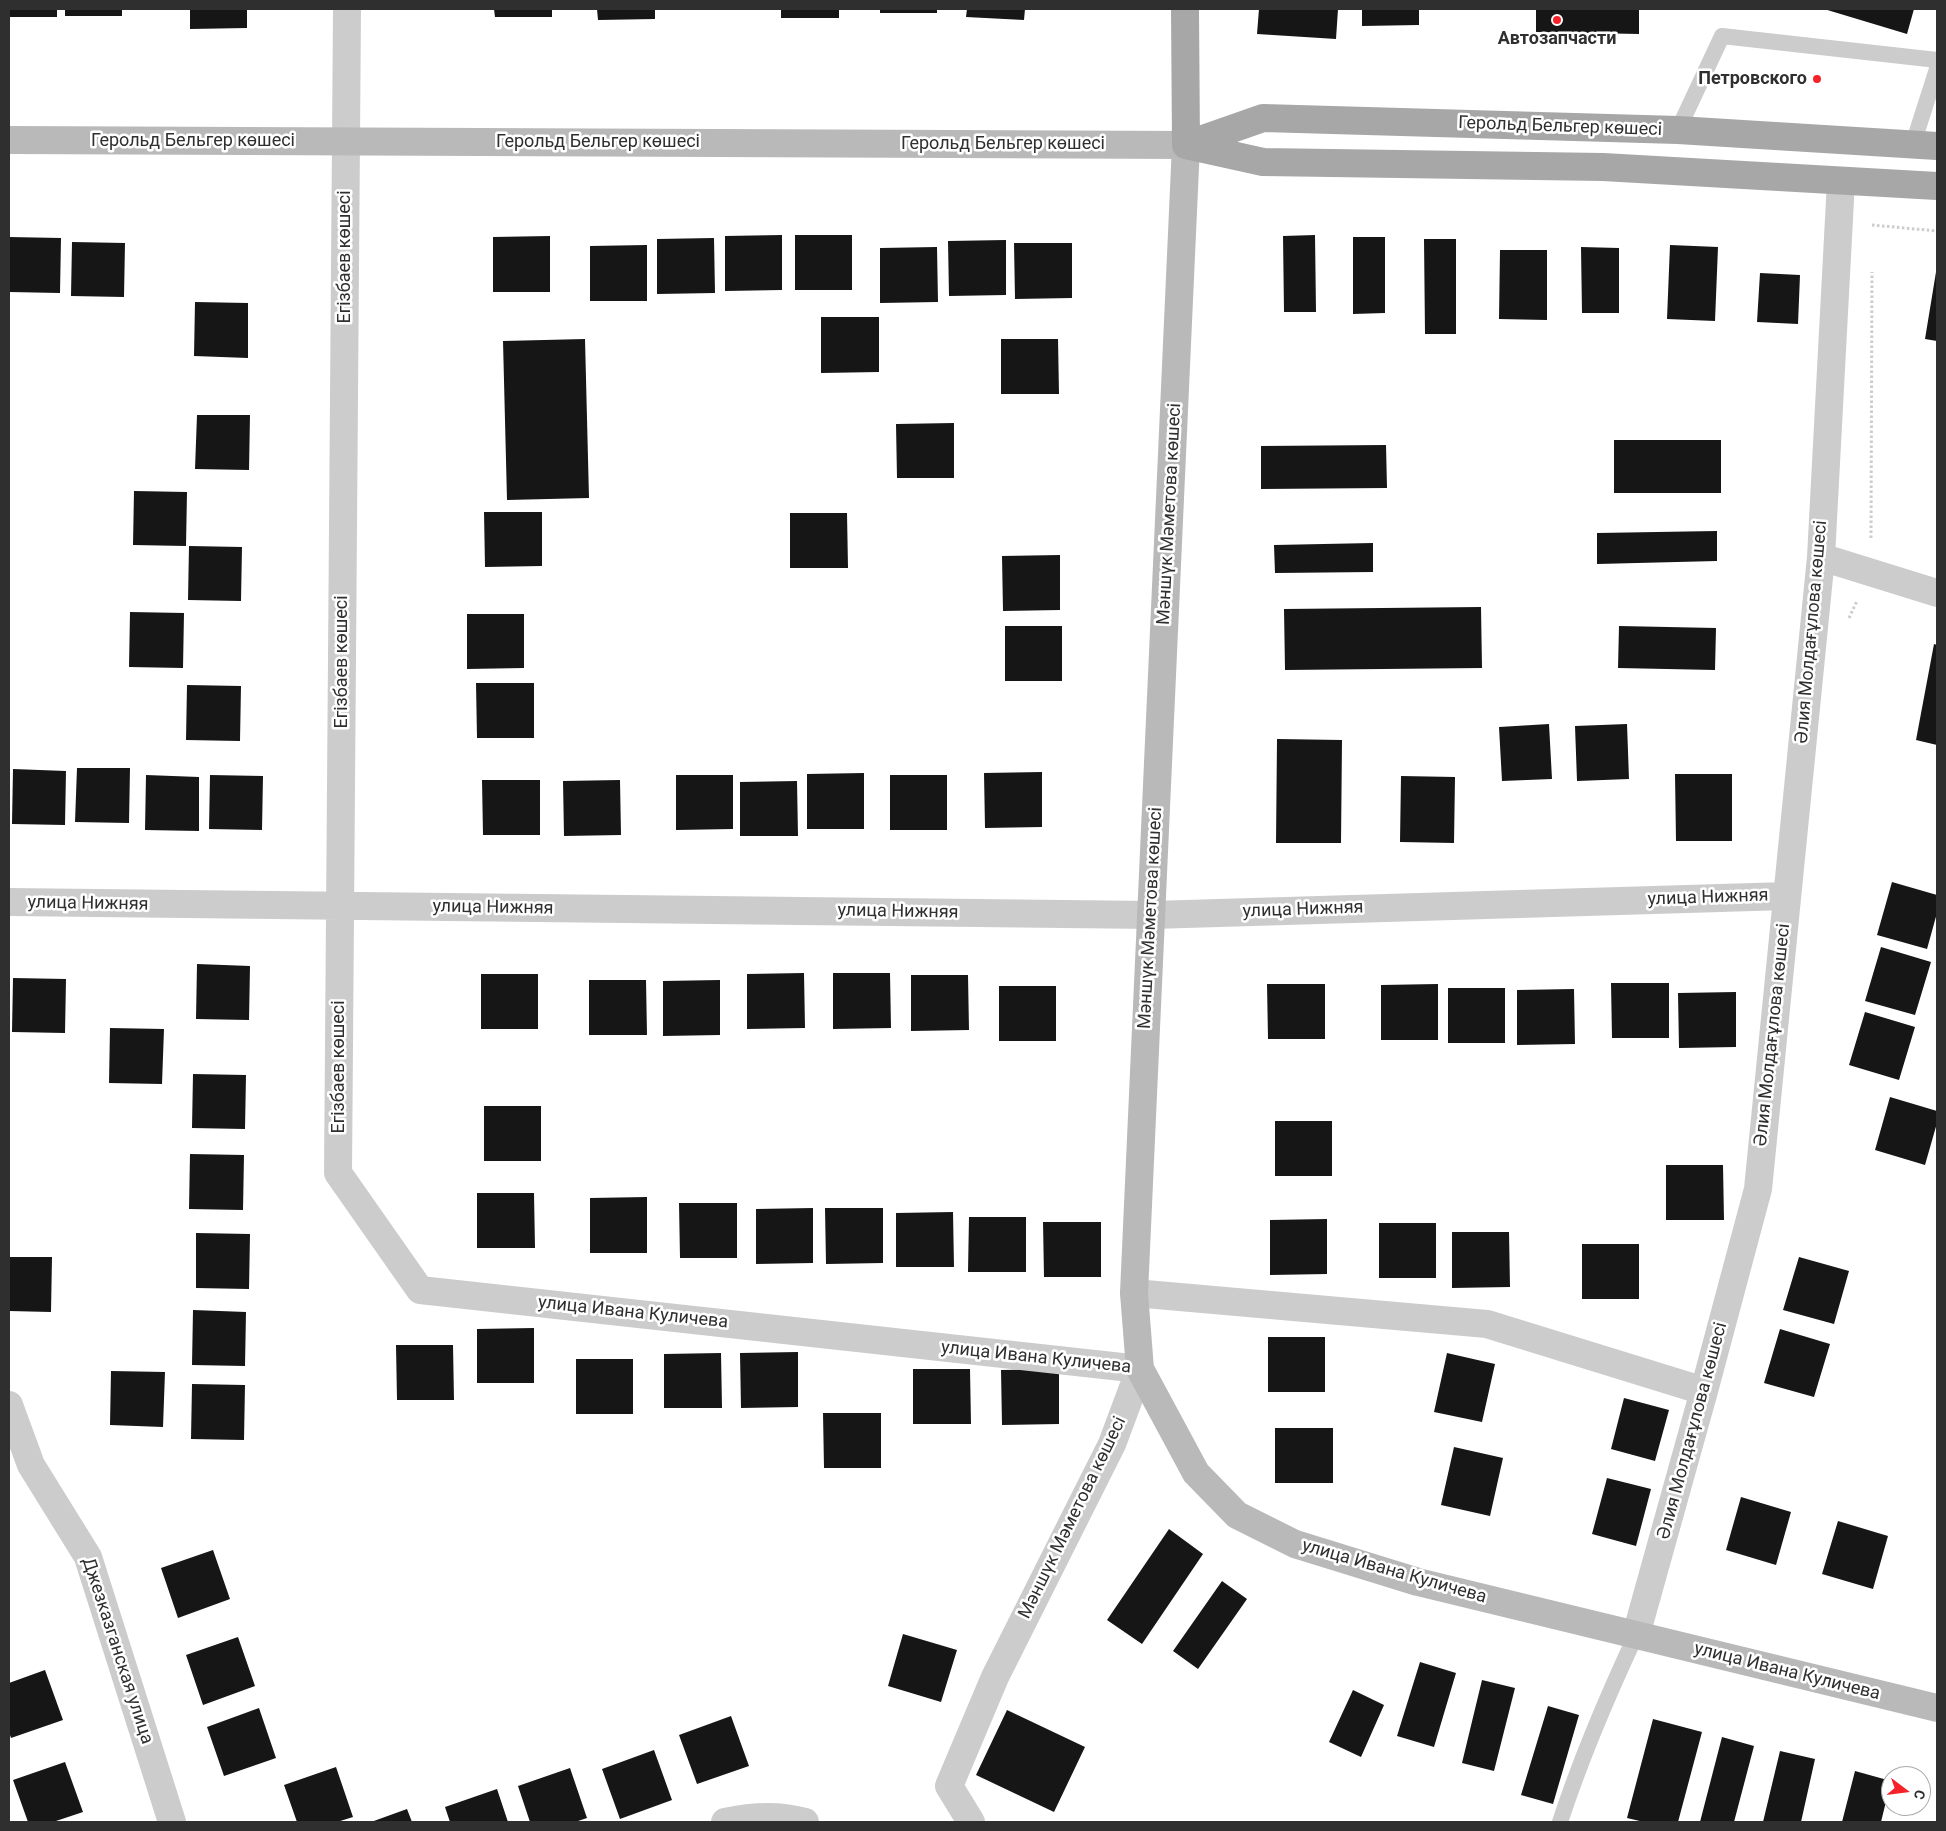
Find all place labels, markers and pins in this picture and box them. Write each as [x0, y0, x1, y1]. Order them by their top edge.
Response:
marker: Автозапчасти [1551, 14, 1563, 26]
place label: Автозапчасти [1498, 28, 1616, 50]
place label: Петровского [1698, 68, 1807, 90]
marker: Петровского [1811, 73, 1823, 85]

